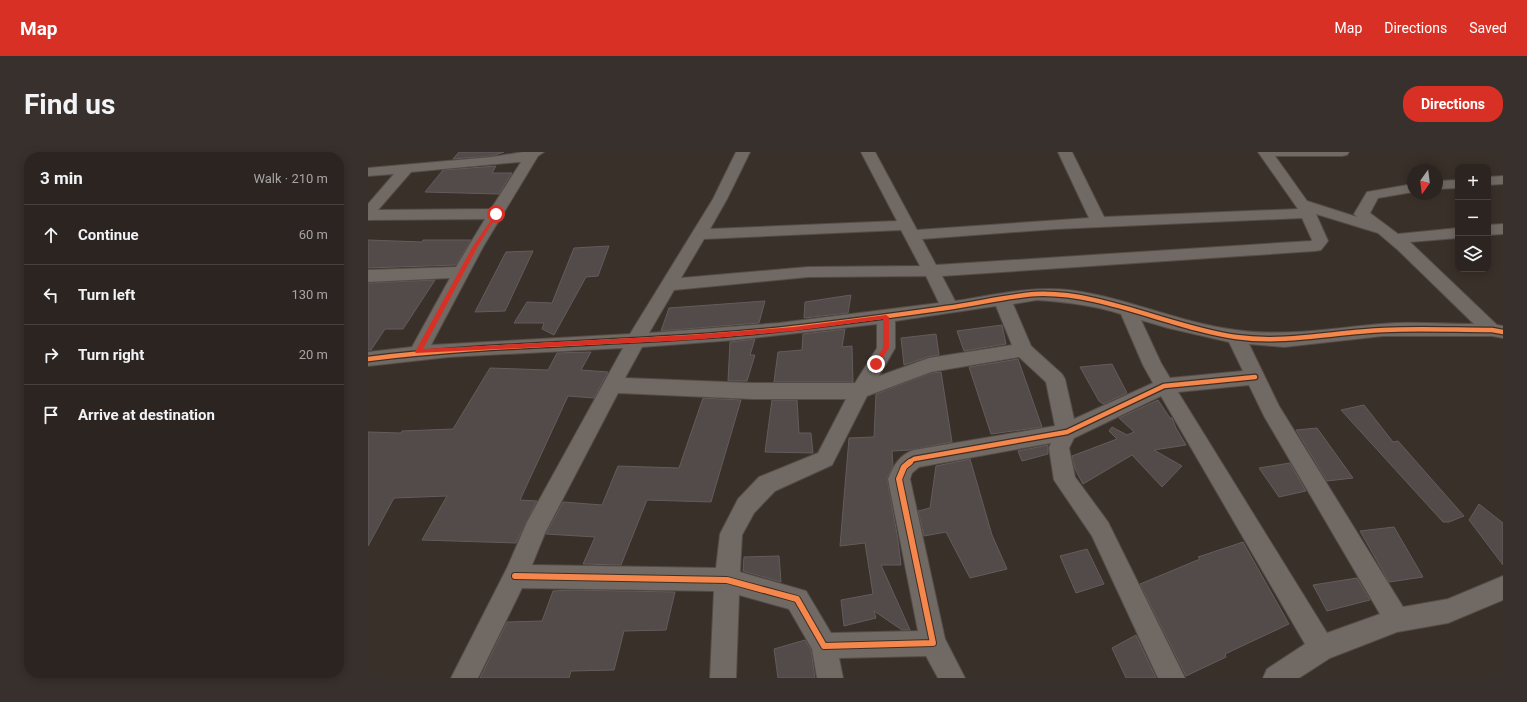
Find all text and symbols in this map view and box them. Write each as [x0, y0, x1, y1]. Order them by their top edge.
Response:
text: Map [20, 17, 58, 40]
text: Map [1335, 20, 1362, 36]
text: Directions [1384, 20, 1447, 36]
text: Saved [1469, 20, 1507, 36]
button: Directions [1403, 86, 1503, 122]
text: Find us [24, 88, 115, 121]
north arrow [1407, 164, 1443, 200]
map controls [1455, 164, 1491, 272]
button: + [1455, 164, 1491, 200]
text: 3 min [40, 168, 83, 188]
text: Walk · 210 m [253, 171, 328, 186]
button: − [1455, 200, 1491, 236]
route start [487, 205, 505, 223]
icon: ahead [40, 224, 62, 246]
text: Continue [78, 226, 139, 244]
text: 60 m [299, 227, 328, 242]
button: layers [1455, 236, 1491, 272]
icon: left [40, 284, 62, 306]
text: Turn left [78, 286, 135, 304]
text: 130 m [291, 287, 328, 302]
icon: right [40, 344, 62, 366]
text: Turn right [78, 346, 144, 364]
text: 20 m [299, 347, 328, 362]
route end [867, 355, 885, 373]
icon: arrive [40, 404, 62, 426]
text: Arrive at destination [78, 406, 215, 424]

